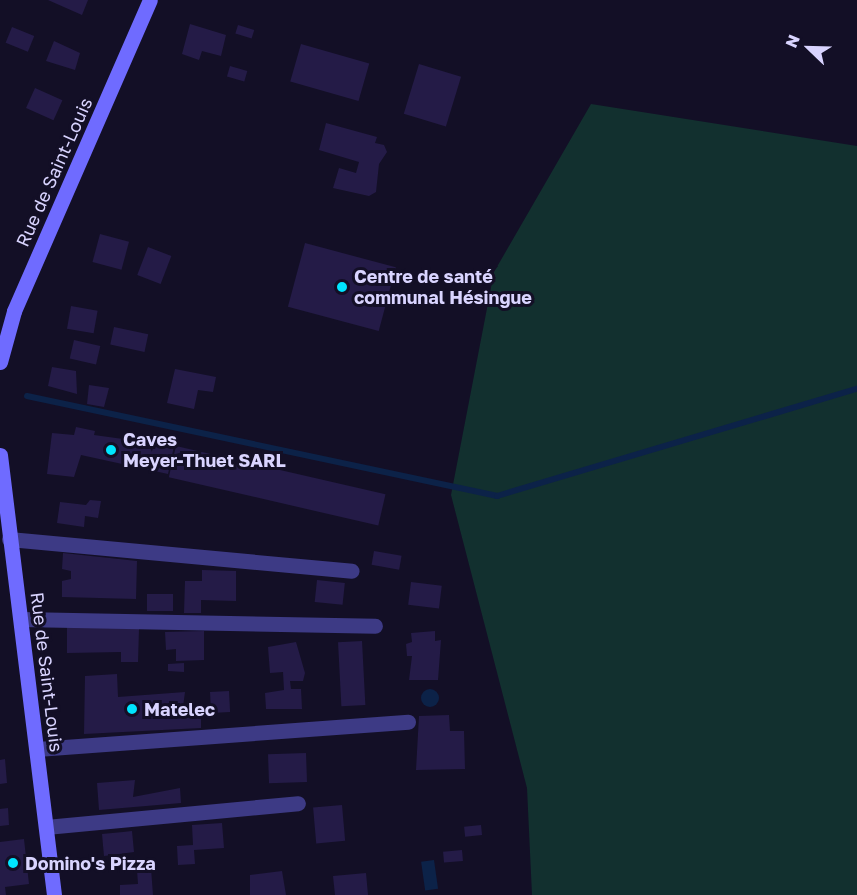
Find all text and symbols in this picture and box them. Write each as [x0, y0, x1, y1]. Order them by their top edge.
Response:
north arrow [779, 18, 839, 78]
text: N [781, 31, 804, 50]
street label: Rue de Saint-Louis [11, 94, 97, 250]
place label: Centre de santé communal Hésingue [354, 266, 532, 308]
marker: Centre de santé communal Hésingue [335, 280, 349, 294]
place label: Caves Meyer-Thuet SARL [123, 429, 286, 472]
marker: Caves Meyer-Thuet SARL [104, 443, 118, 457]
street label: Rue de Saint-Louis [26, 591, 68, 753]
place label: Matelec [144, 698, 215, 720]
marker: Matelec [125, 702, 139, 716]
place label: Domino's Pizza [25, 852, 156, 874]
marker: Domino's Pizza [6, 856, 20, 870]

